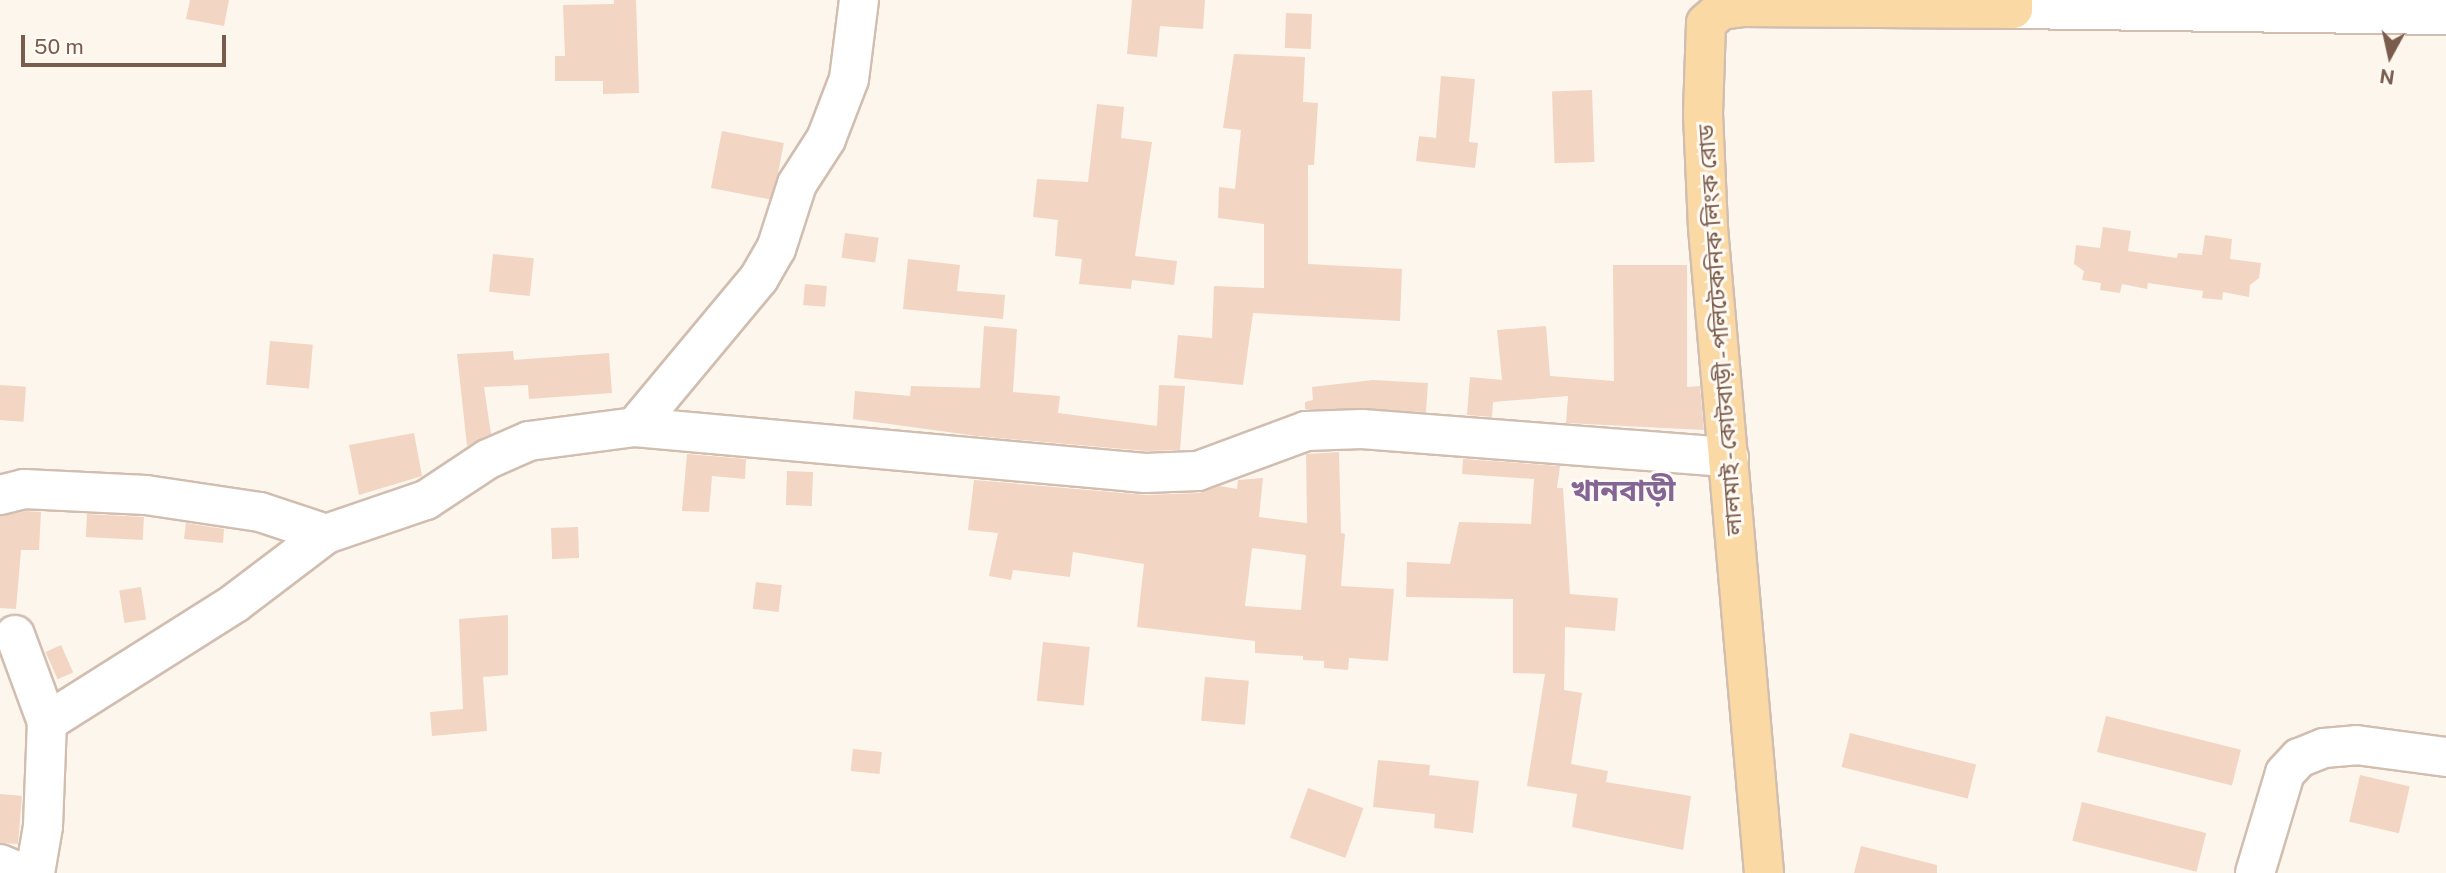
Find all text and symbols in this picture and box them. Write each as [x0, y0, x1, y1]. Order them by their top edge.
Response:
scale bar [24, 21, 229, 65]
north arrow [2355, 21, 2425, 91]
text: 50 m [34, 34, 84, 59]
text: N [2378, 65, 2396, 89]
street label: লালমাই - কোটবাড়ী - পলিটেকনিক লিংক রোড [1691, 117, 1749, 543]
district label: খানবাড়ী [1570, 472, 1676, 508]

